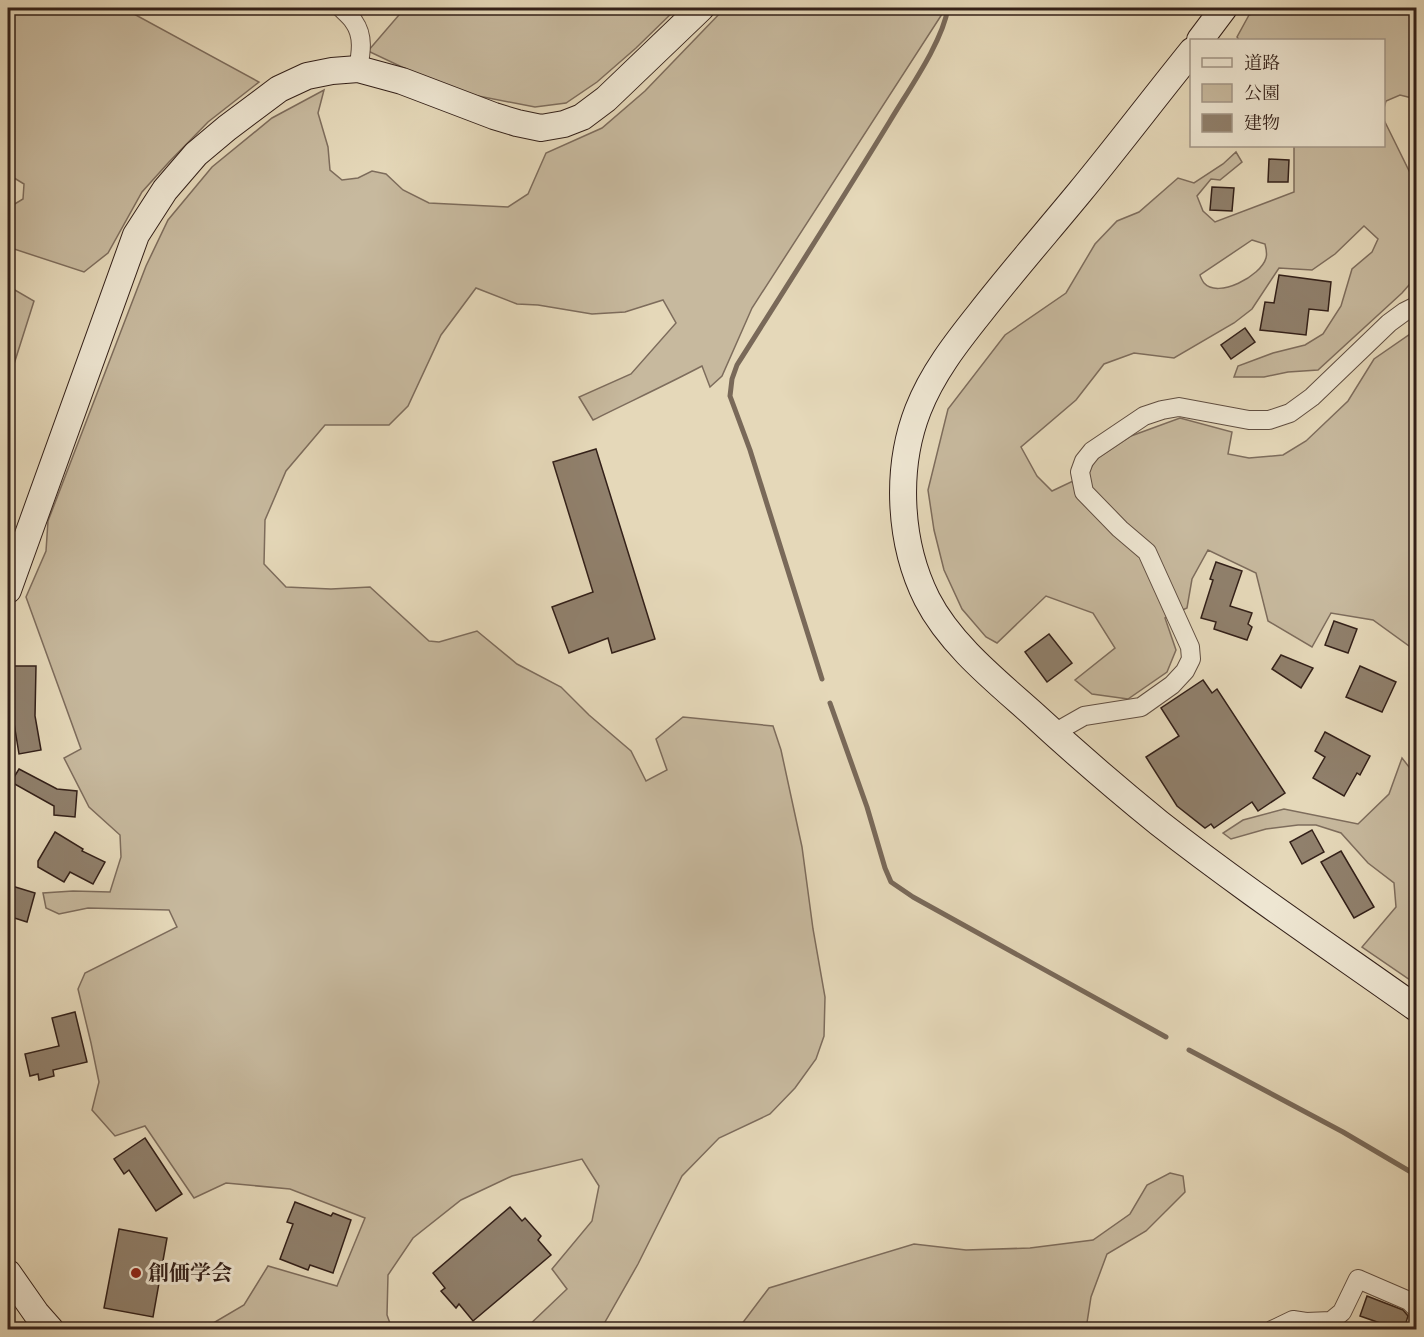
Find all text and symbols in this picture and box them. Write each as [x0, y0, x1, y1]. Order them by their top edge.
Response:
legend [1190, 39, 1385, 147]
text: 道路 [1244, 51, 1280, 75]
text: 公園 [1244, 81, 1280, 105]
text: 建物 [1244, 111, 1280, 135]
place label: 創価学会 [148, 1259, 232, 1287]
marker: 創価学会 [129, 1266, 143, 1280]

